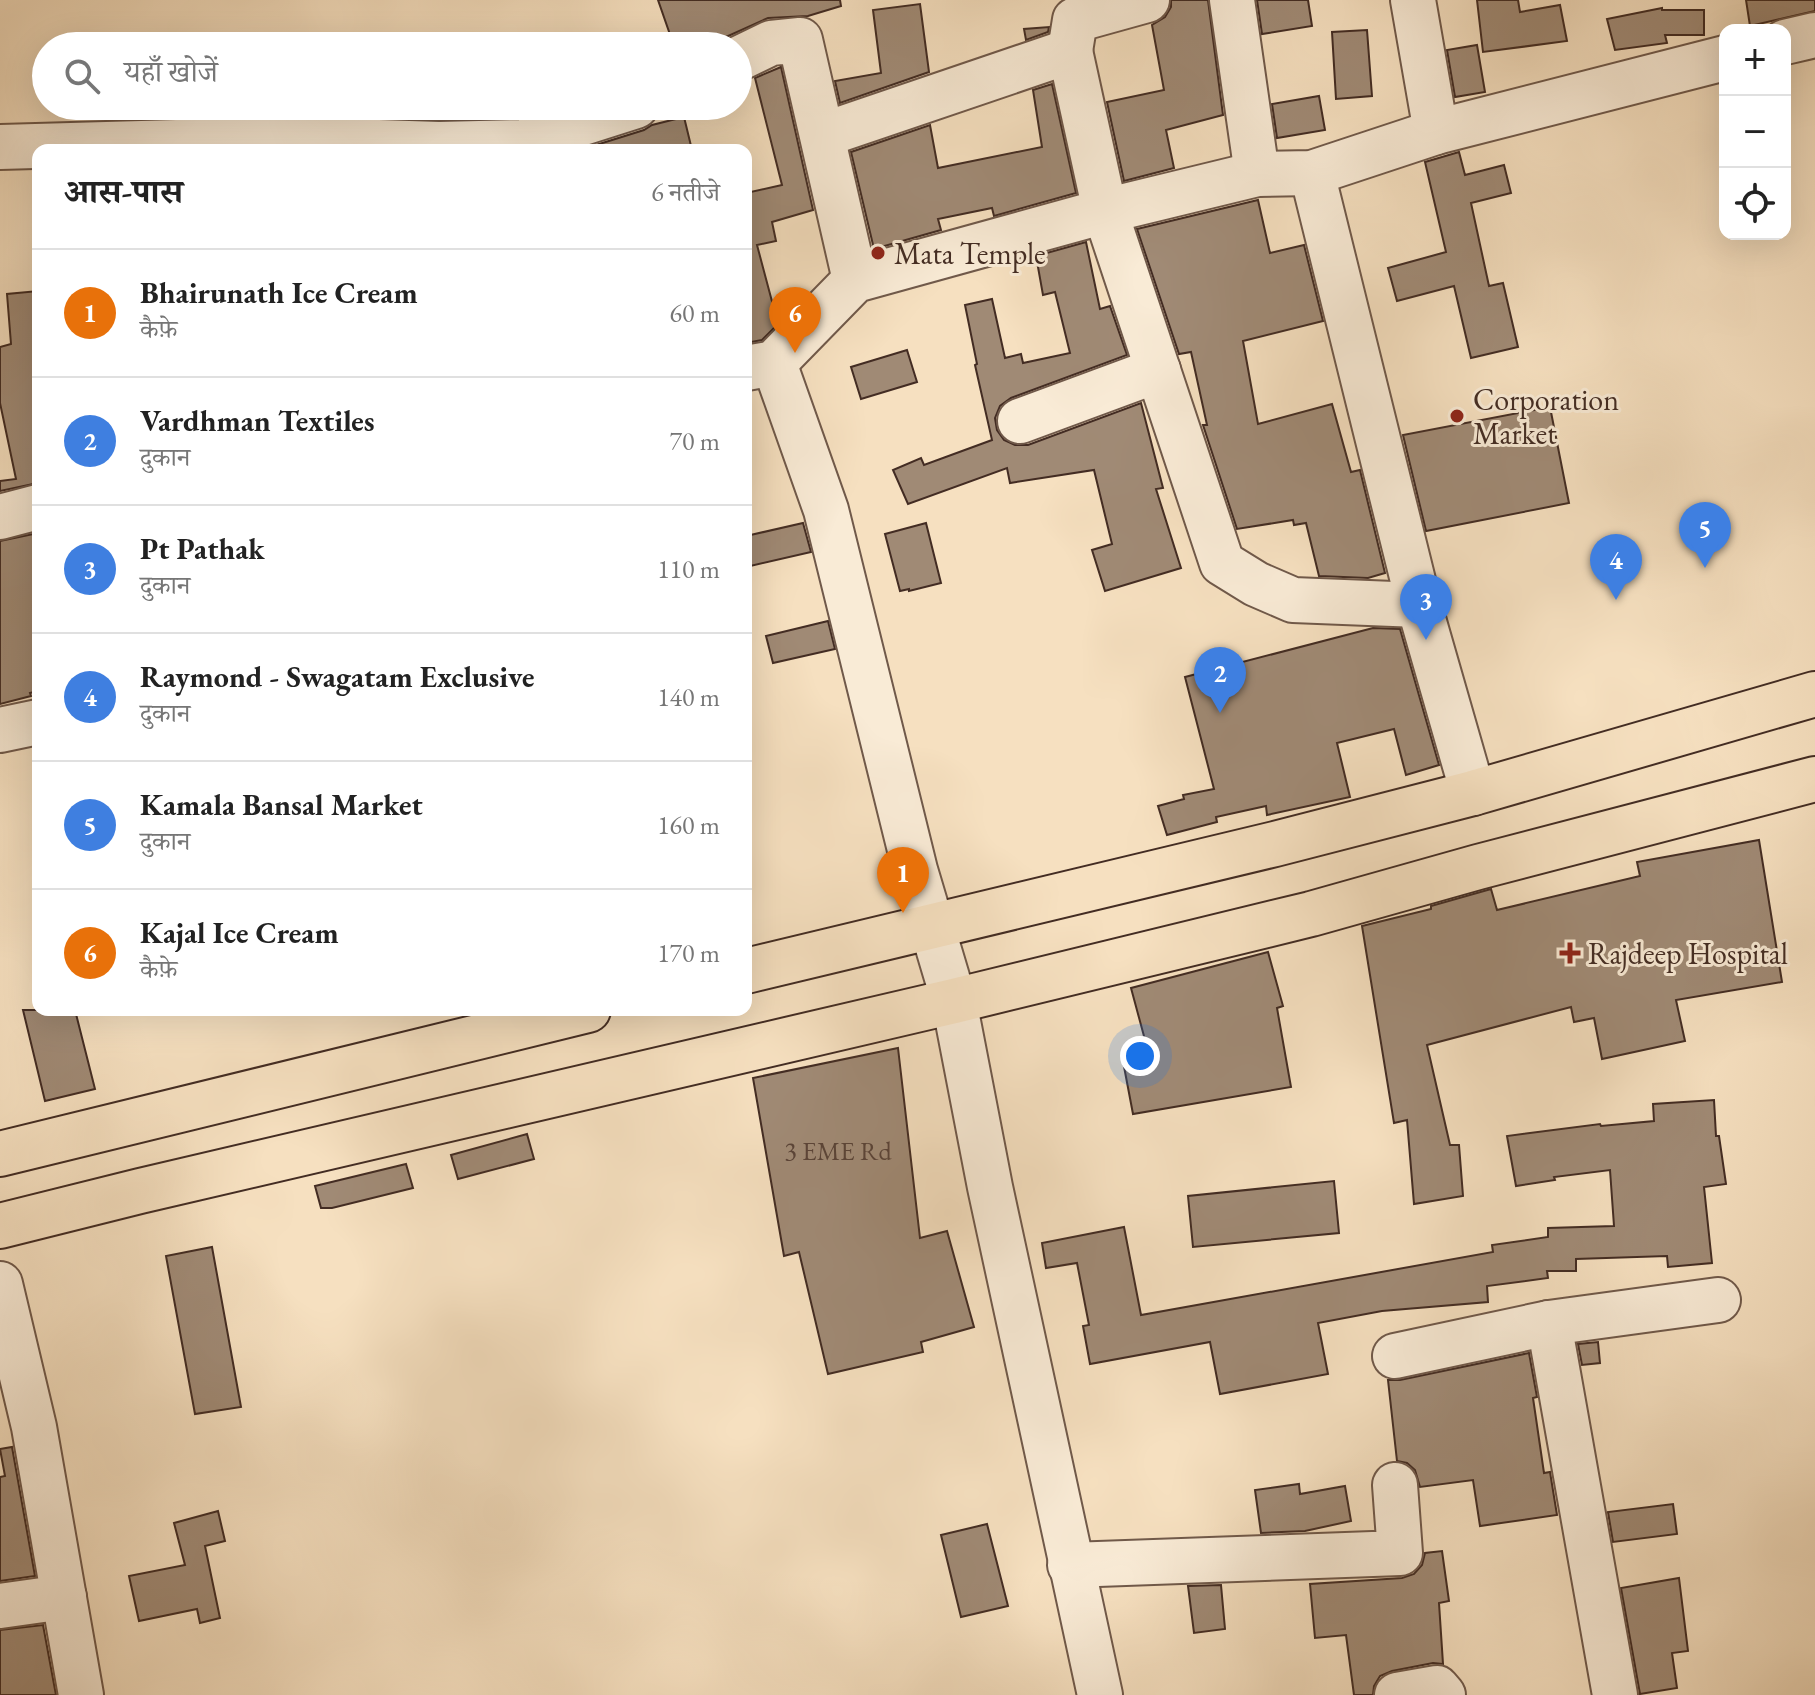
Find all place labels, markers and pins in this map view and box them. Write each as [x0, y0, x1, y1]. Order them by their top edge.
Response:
place label: Mata Temple [894, 234, 1046, 273]
marker: Mata Temple [869, 244, 887, 262]
pin: 6 [769, 287, 821, 353]
place label: Corporation Market [1473, 380, 1619, 453]
marker: Corporation Market [1448, 407, 1466, 425]
pin: 5 [1679, 502, 1731, 568]
pin: 4 [1590, 534, 1642, 600]
pin: 3 [1400, 574, 1452, 640]
pin: 2 [1194, 647, 1246, 713]
pin: 1 [877, 847, 929, 913]
place label: Rajdeep Hospital [1588, 934, 1788, 973]
marker: Rajdeep Hospital [1559, 942, 1581, 964]

